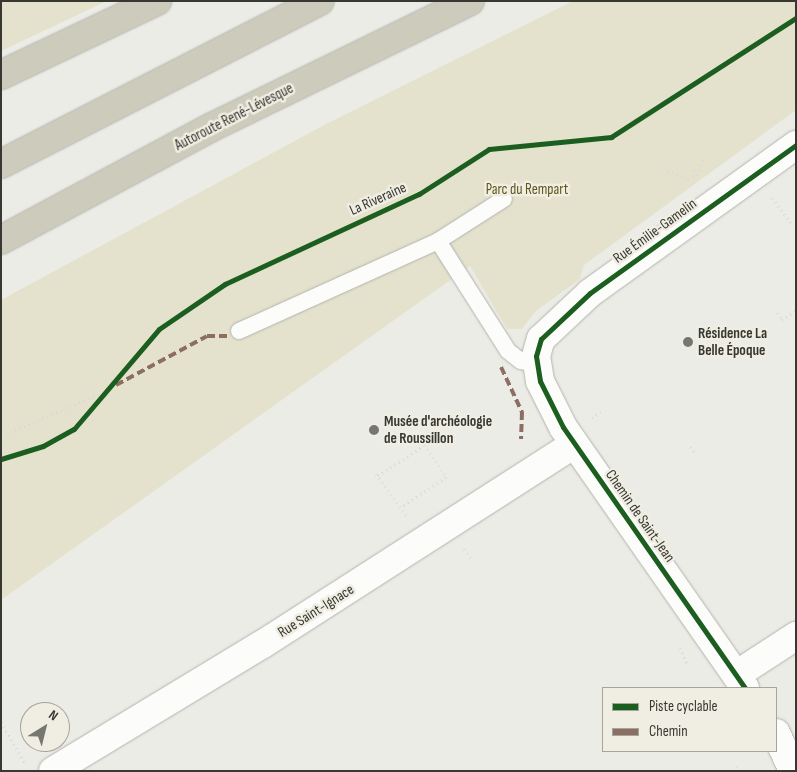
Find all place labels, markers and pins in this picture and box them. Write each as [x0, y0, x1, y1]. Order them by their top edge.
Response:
place label: Résidence La Belle Époque [698, 324, 767, 359]
marker: Résidence La Belle Époque [682, 336, 694, 348]
place label: Musée d'archéologie de Roussillon [384, 412, 492, 447]
marker: Musée d'archéologie de Roussillon [368, 424, 380, 436]

